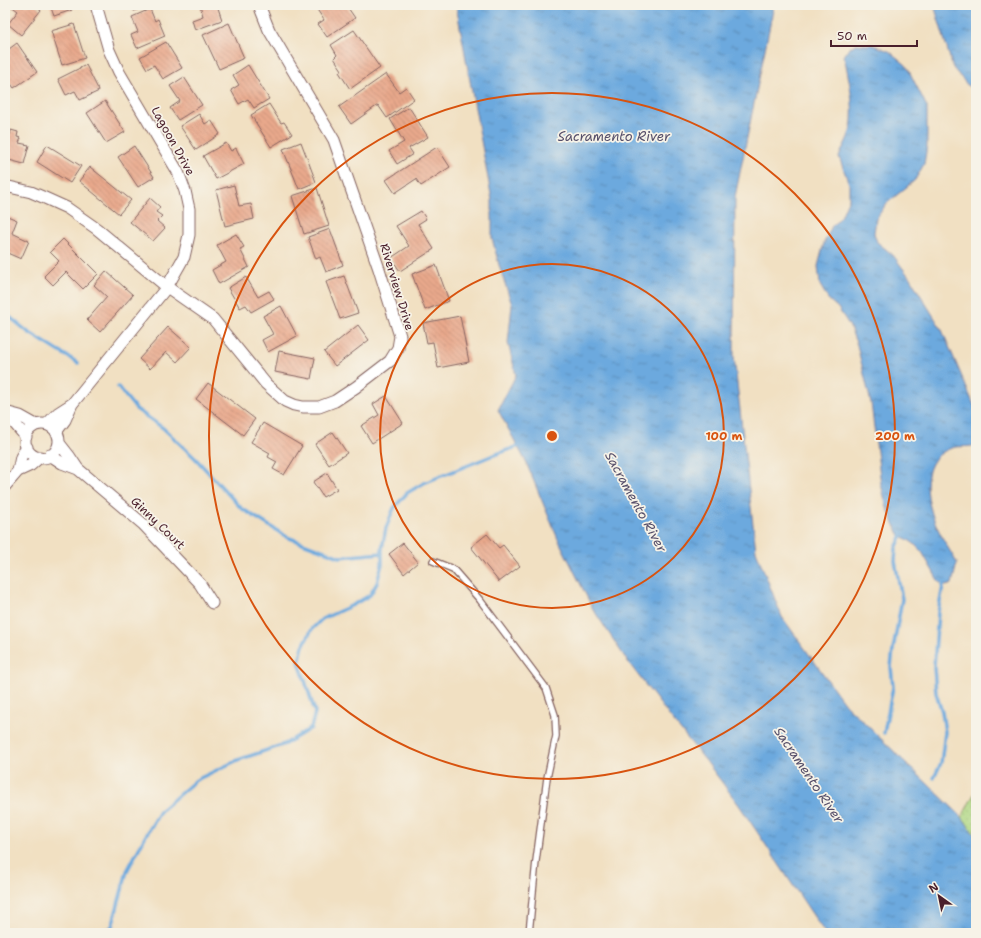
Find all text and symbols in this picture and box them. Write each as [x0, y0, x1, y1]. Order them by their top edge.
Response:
scale bar [831, 22, 917, 48]
text: 50 m [837, 28, 867, 44]
street label: Lagoon Drive [147, 104, 199, 178]
water label: Sacramento River [558, 128, 671, 145]
street label: Riverview Drive [376, 242, 418, 333]
text: 100 m [706, 428, 743, 444]
text: 200 m [875, 428, 915, 444]
centre of rings [545, 429, 559, 443]
water label: Sacramento River [601, 449, 671, 556]
street label: Ginny Court [127, 493, 189, 553]
water label: Sacramento River [771, 724, 848, 827]
north arrow [919, 876, 959, 916]
text: N [926, 879, 942, 897]

